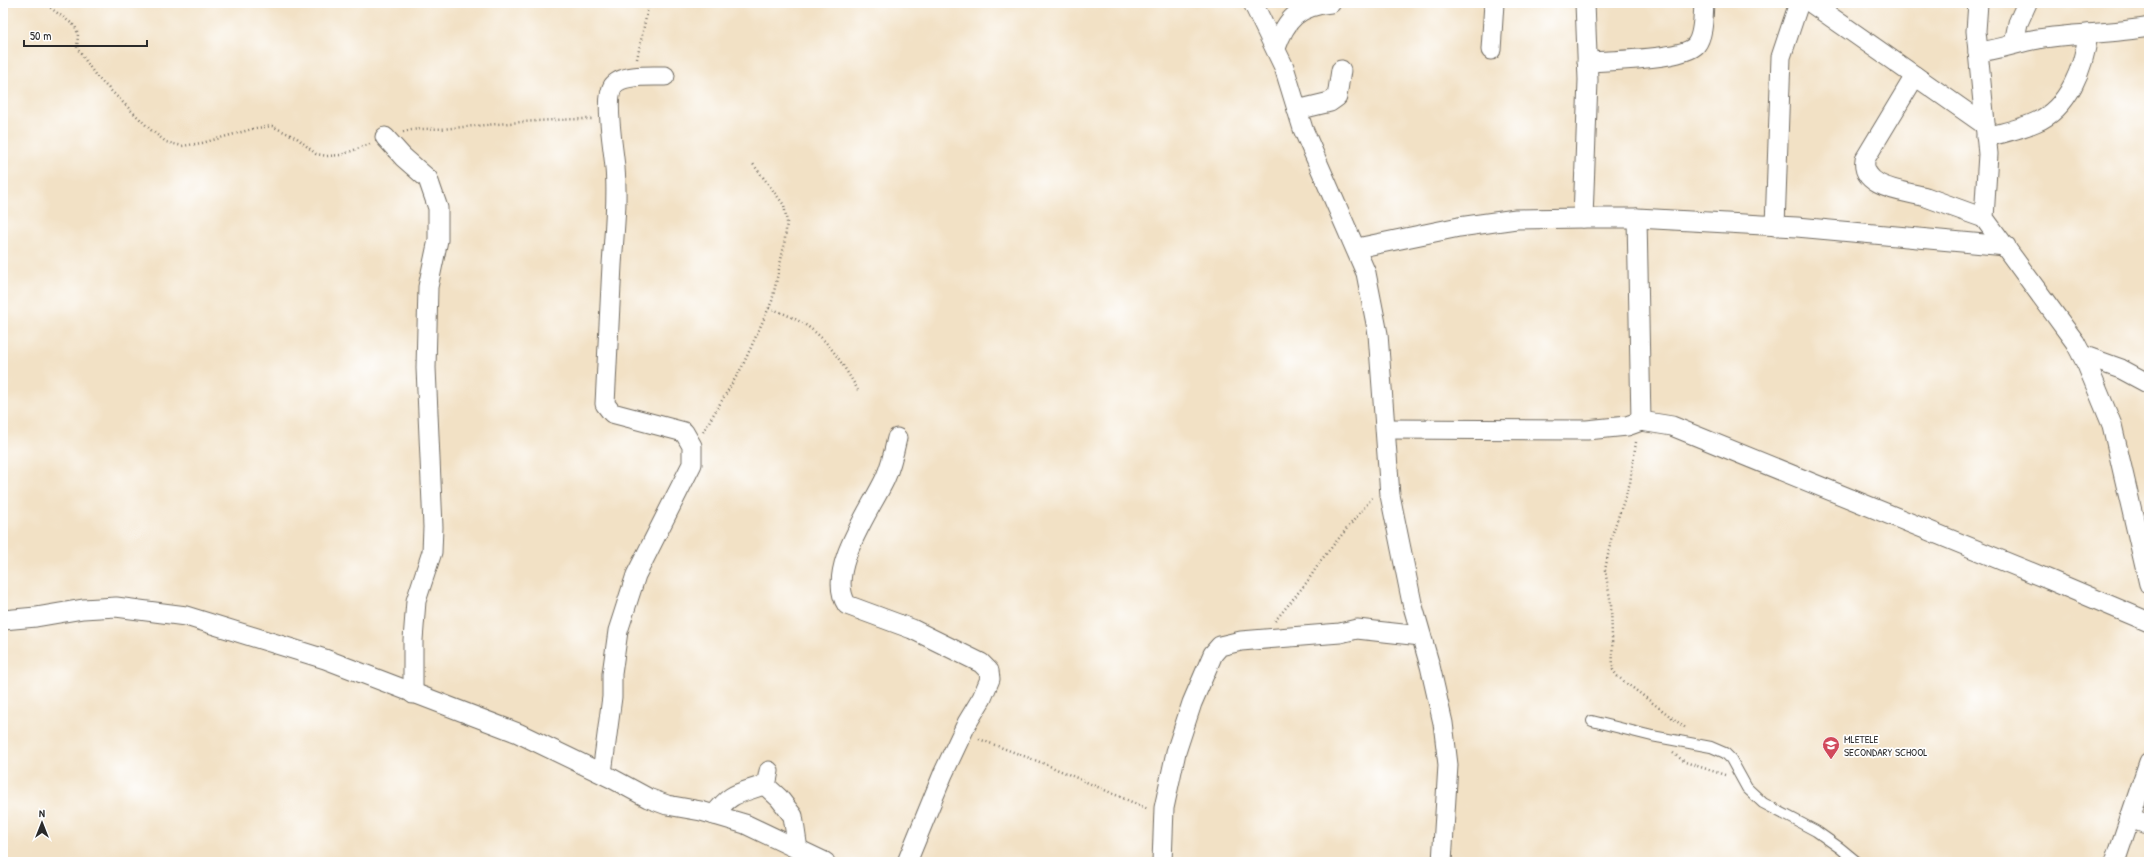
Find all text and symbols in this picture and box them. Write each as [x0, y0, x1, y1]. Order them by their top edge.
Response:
scale bar [24, 22, 147, 48]
text: 50 m [30, 27, 51, 44]
place label: MLETELE SECONDARY SCHOOL [1844, 732, 1927, 759]
school or university icon: MLETELE SECONDARY SCHOOL [1821, 735, 1841, 760]
north arrow [22, 803, 62, 843]
text: N [39, 806, 45, 820]

